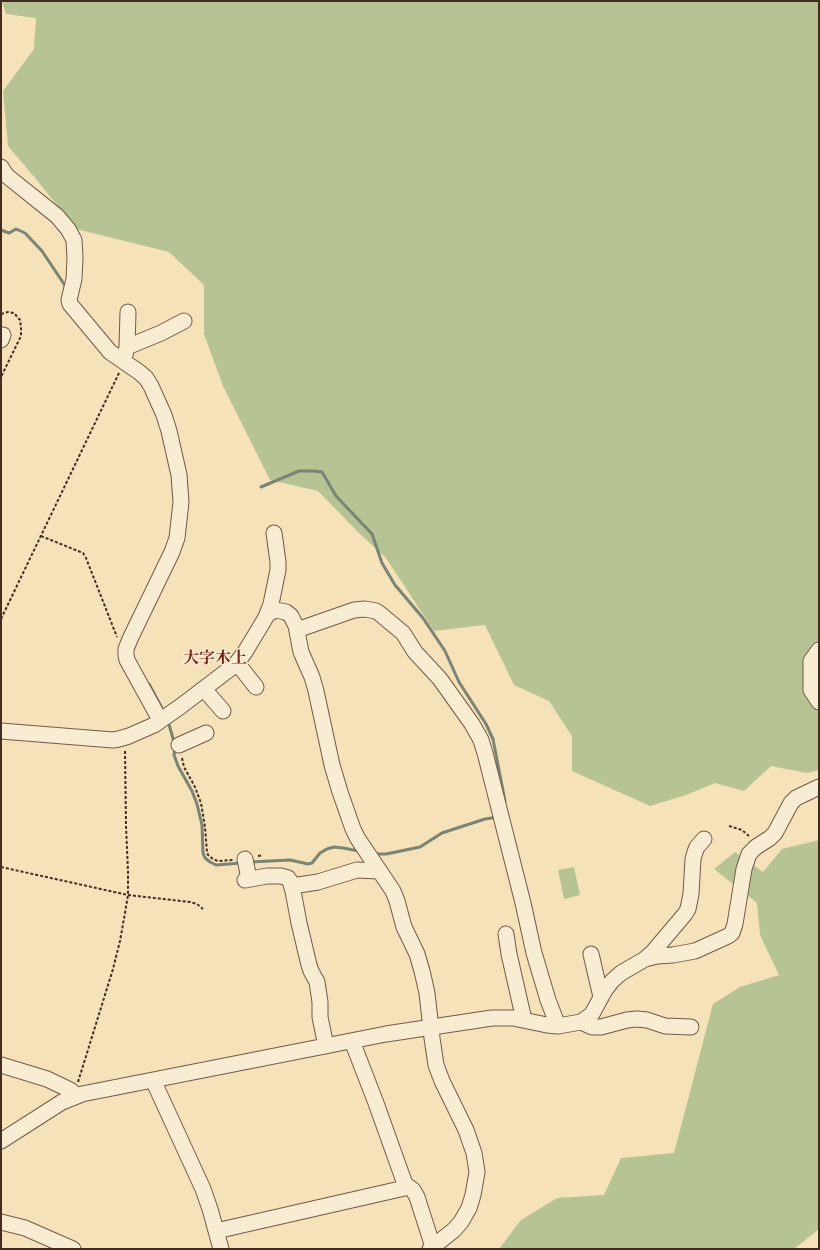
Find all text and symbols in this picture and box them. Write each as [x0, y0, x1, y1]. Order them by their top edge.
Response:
district label: 大字木上 [183, 649, 247, 669]

